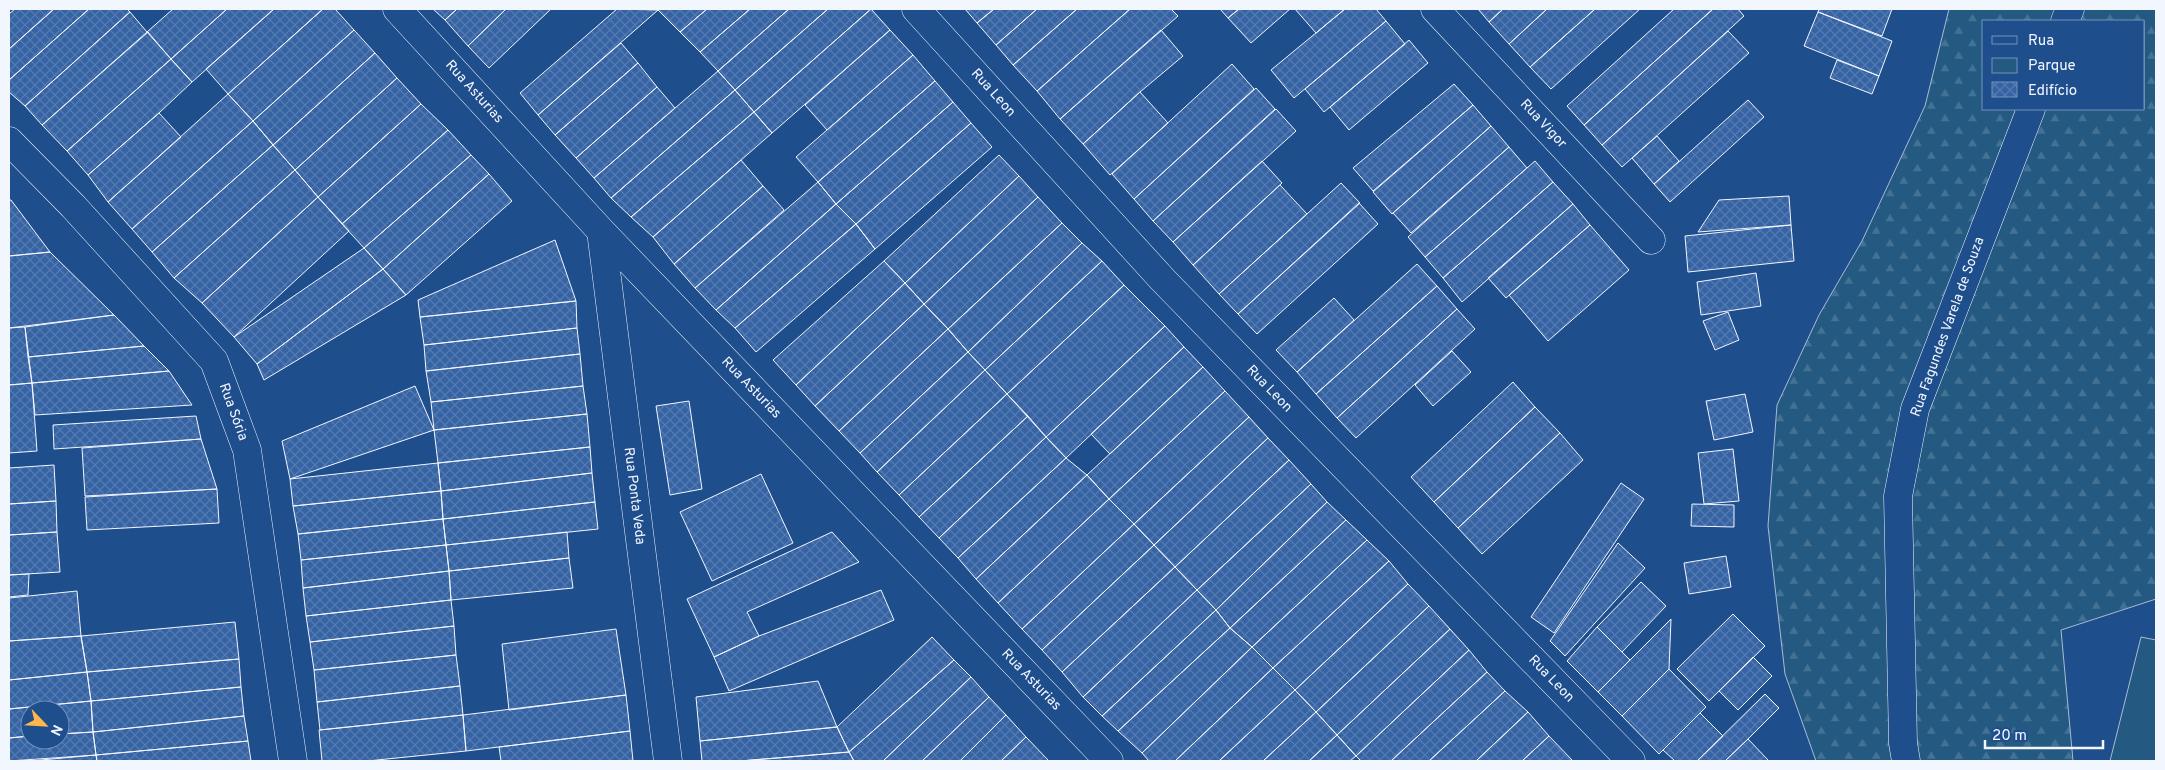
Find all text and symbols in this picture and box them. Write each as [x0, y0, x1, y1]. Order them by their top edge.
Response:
legend [1982, 20, 2145, 110]
text: Rua [2028, 32, 2054, 51]
street label: Rua Asturias [441, 57, 507, 127]
text: Parque [2028, 57, 2076, 76]
street label: Rua Leon [967, 65, 1019, 121]
text: Edifício [2028, 82, 2077, 101]
street label: Rua Vigor [1516, 96, 1570, 152]
street label: Rua Fagundes Varela de Souza [1907, 235, 1989, 419]
street label: Rua Asturias [718, 354, 784, 422]
street label: Rua Leon [1242, 362, 1296, 416]
street label: Rua Sória [215, 381, 251, 443]
street label: Rua Ponta Veda [620, 446, 648, 546]
street label: Rua Asturias [998, 646, 1064, 714]
street label: Rua Leon [1524, 652, 1578, 706]
north arrow [20, 700, 70, 750]
scale bar [1985, 718, 2102, 750]
text: N [46, 722, 65, 738]
text: 20 m [1992, 727, 2027, 746]

